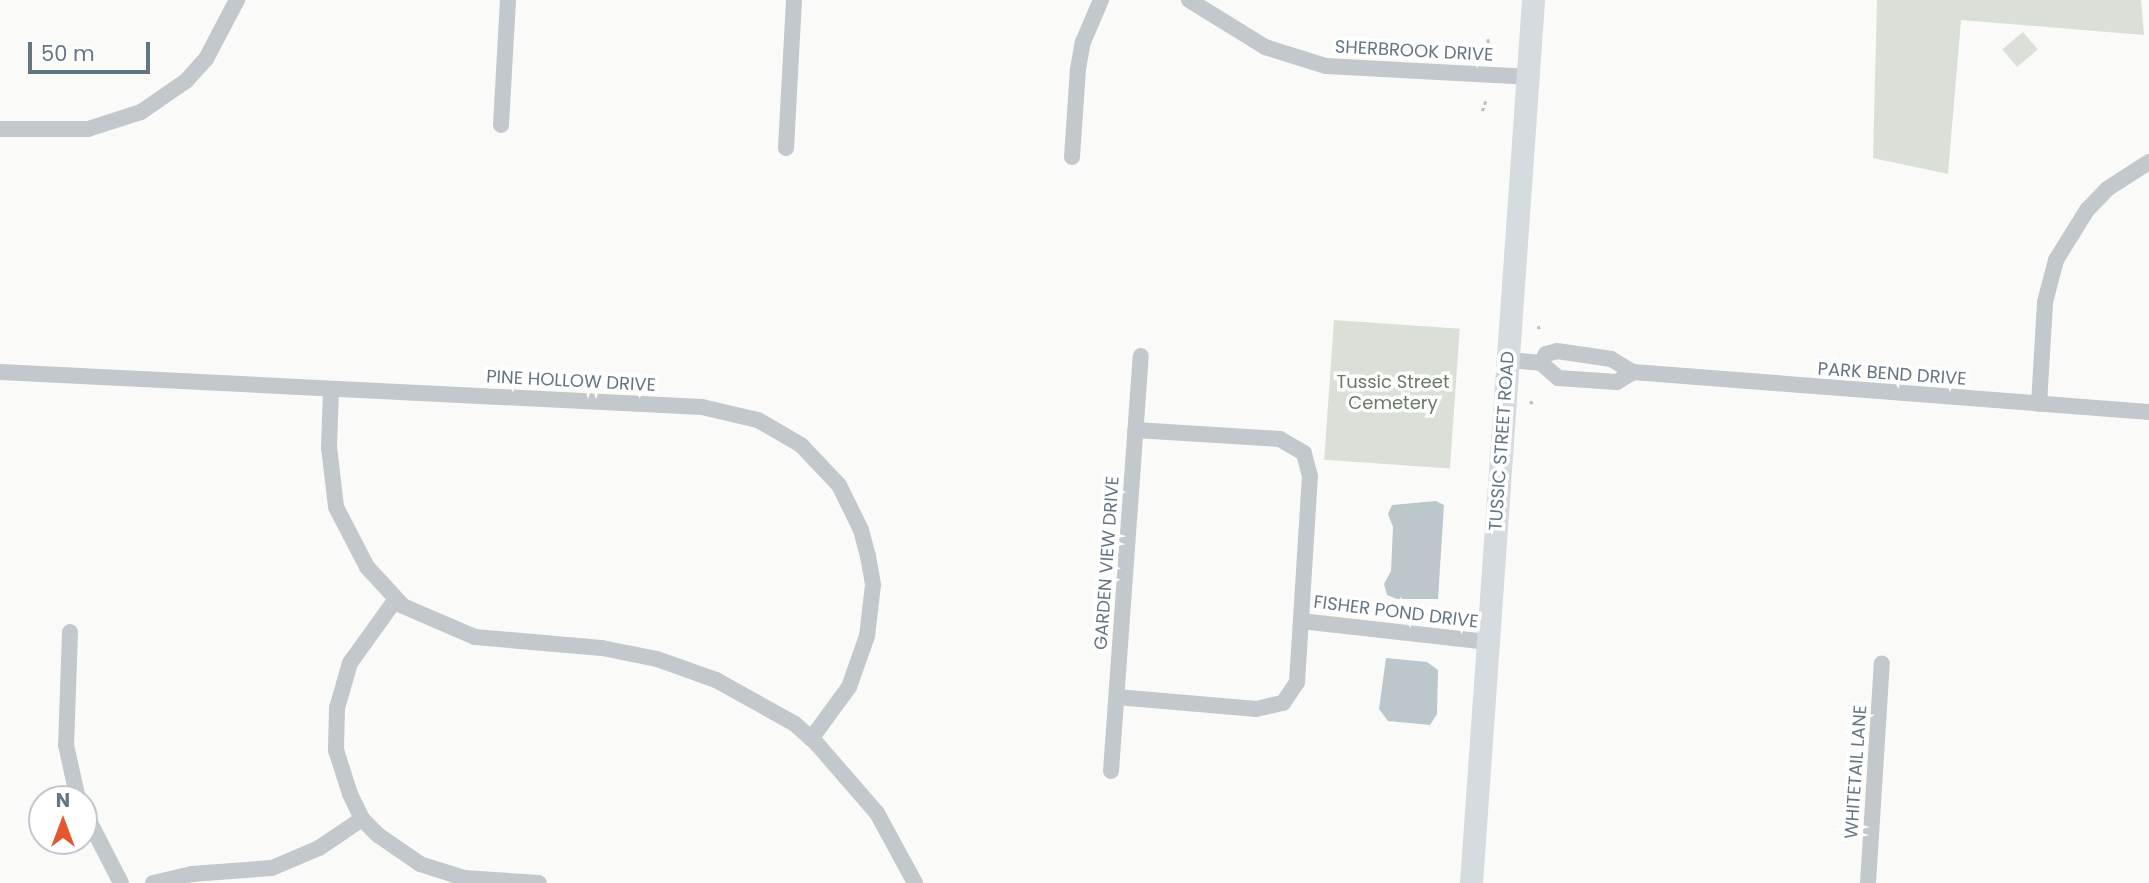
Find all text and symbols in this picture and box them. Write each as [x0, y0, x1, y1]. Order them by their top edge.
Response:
scale bar [32, 28, 154, 72]
street label: SHERBROOK DRIVE [1334, 36, 1494, 66]
text: 50 m [41, 39, 95, 68]
street label: TUSSIC STREET ROAD [1485, 350, 1519, 532]
street label: PARK BEND DRIVE [1817, 358, 1967, 390]
street label: PINE HOLLOW DRIVE [486, 366, 656, 396]
park label: Tussic Street Cemetery [1337, 372, 1449, 414]
street label: GARDEN VIEW DRIVE [1090, 475, 1124, 651]
street label: FISHER POND DRIVE [1312, 591, 1480, 633]
street label: WHITETAIL LANE [1841, 704, 1871, 840]
north arrow [28, 785, 98, 855]
text: N [56, 787, 70, 814]

